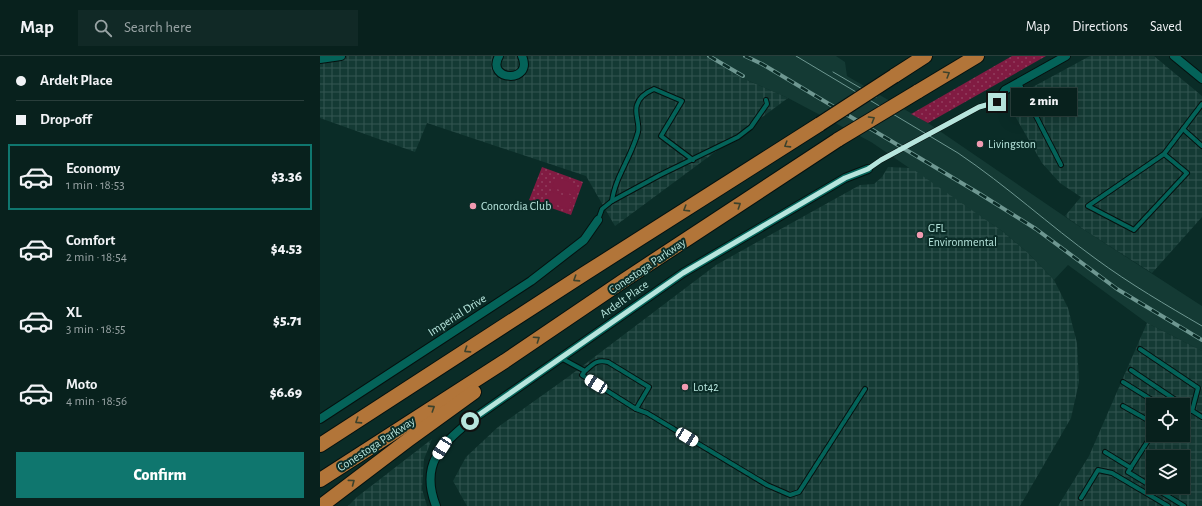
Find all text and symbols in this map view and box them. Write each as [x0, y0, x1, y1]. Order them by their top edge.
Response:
search box [78, 10, 358, 46]
icon: search [92, 17, 114, 39]
text: Map [20, 18, 54, 37]
text: Search here [124, 20, 192, 35]
text: Map [1026, 20, 1050, 34]
text: Directions [1072, 20, 1128, 34]
text: Saved [1150, 20, 1182, 34]
one-way arrow [943, 71, 950, 78]
text: Ardelt Place [40, 73, 113, 88]
callout: 2 min [1011, 88, 1077, 116]
route end [988, 93, 1006, 111]
text: 2 min [1029, 95, 1059, 108]
text: Drop-off [40, 112, 92, 127]
one-way arrow [868, 116, 875, 124]
place label: Livingston [988, 138, 1036, 150]
marker: Livingston [975, 139, 985, 149]
one-way arrow [784, 140, 791, 148]
icon: car [18, 159, 54, 195]
text: Economy [66, 161, 120, 176]
text: $3.36 [271, 169, 302, 184]
text: 1 min · 18:53 [66, 179, 125, 192]
place label: Concordia Club [481, 200, 551, 212]
marker: Concordia Club [468, 201, 478, 211]
one-way arrow [734, 203, 741, 210]
one-way arrow [683, 204, 690, 212]
place label: GFL Environmental [928, 222, 997, 248]
marker: GFL Environmental [915, 230, 925, 240]
icon: car [18, 231, 54, 267]
text: Comfort [66, 233, 115, 248]
street label: Conestoga Parkway [606, 236, 688, 297]
text: $4.53 [271, 241, 302, 256]
text: 2 min · 18:54 [66, 251, 127, 264]
one-way arrow [573, 274, 580, 281]
street label: Ardelt Place [598, 278, 650, 320]
street label: Imperial Drive [426, 292, 488, 338]
icon: car [18, 303, 54, 339]
text: XL [66, 305, 82, 320]
text: $5.71 [273, 313, 302, 328]
text: 3 min · 18:55 [66, 323, 126, 336]
one-way arrow [533, 337, 540, 344]
one-way arrow [464, 345, 471, 352]
car [583, 373, 609, 395]
icon: car [18, 375, 54, 411]
text: Moto [66, 377, 98, 392]
place label: Lot42 [693, 381, 719, 393]
marker: Lot42 [680, 382, 690, 392]
text: $6.69 [270, 385, 302, 400]
text: 4 min · 18:56 [66, 395, 127, 408]
map controls [1146, 398, 1190, 494]
button: locate [1146, 398, 1190, 442]
one-way arrow [428, 406, 435, 413]
route start [461, 412, 479, 430]
street label: Conestoga Parkway [335, 415, 417, 474]
one-way arrow [355, 416, 362, 423]
car [674, 426, 700, 448]
car [430, 435, 454, 461]
button: layers [1146, 450, 1190, 494]
button: Confirm [16, 452, 304, 498]
one-way arrow [347, 480, 354, 487]

